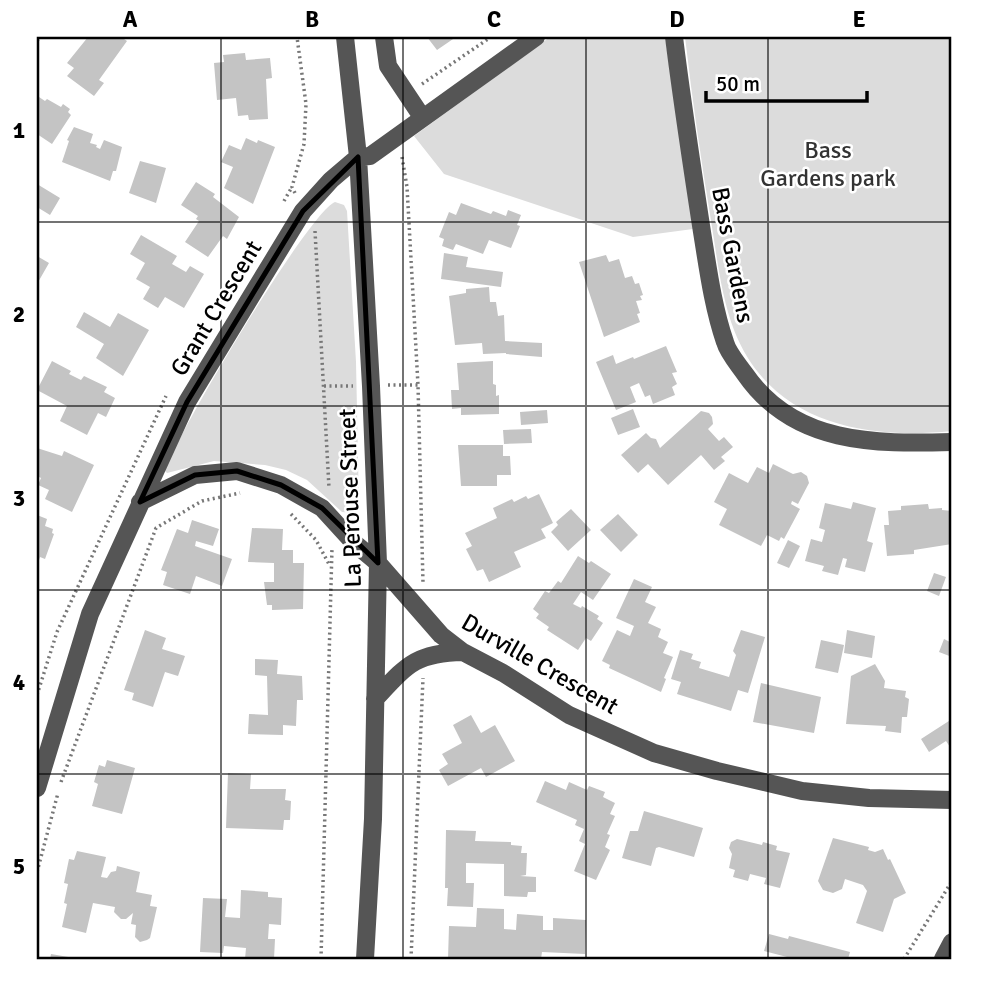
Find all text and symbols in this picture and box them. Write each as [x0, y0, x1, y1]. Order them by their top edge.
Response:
text: A [123, 5, 138, 34]
text: B [305, 5, 319, 34]
text: C [487, 5, 501, 34]
text: D [669, 5, 685, 34]
text: E [852, 5, 866, 34]
scale bar [706, 60, 866, 104]
text: 50 m [716, 71, 760, 97]
text: 1 [13, 116, 25, 145]
park label: Bass Gardens park [760, 135, 896, 193]
street label: Bass Gardens [705, 185, 761, 325]
street label: Grant Crescent [164, 235, 268, 381]
text: 2 [13, 300, 25, 329]
street label: La Perouse Street [332, 408, 368, 588]
text: 3 [13, 484, 25, 513]
street label: Durville Crescent [456, 607, 624, 721]
text: 4 [13, 668, 25, 697]
text: 5 [13, 852, 25, 881]

